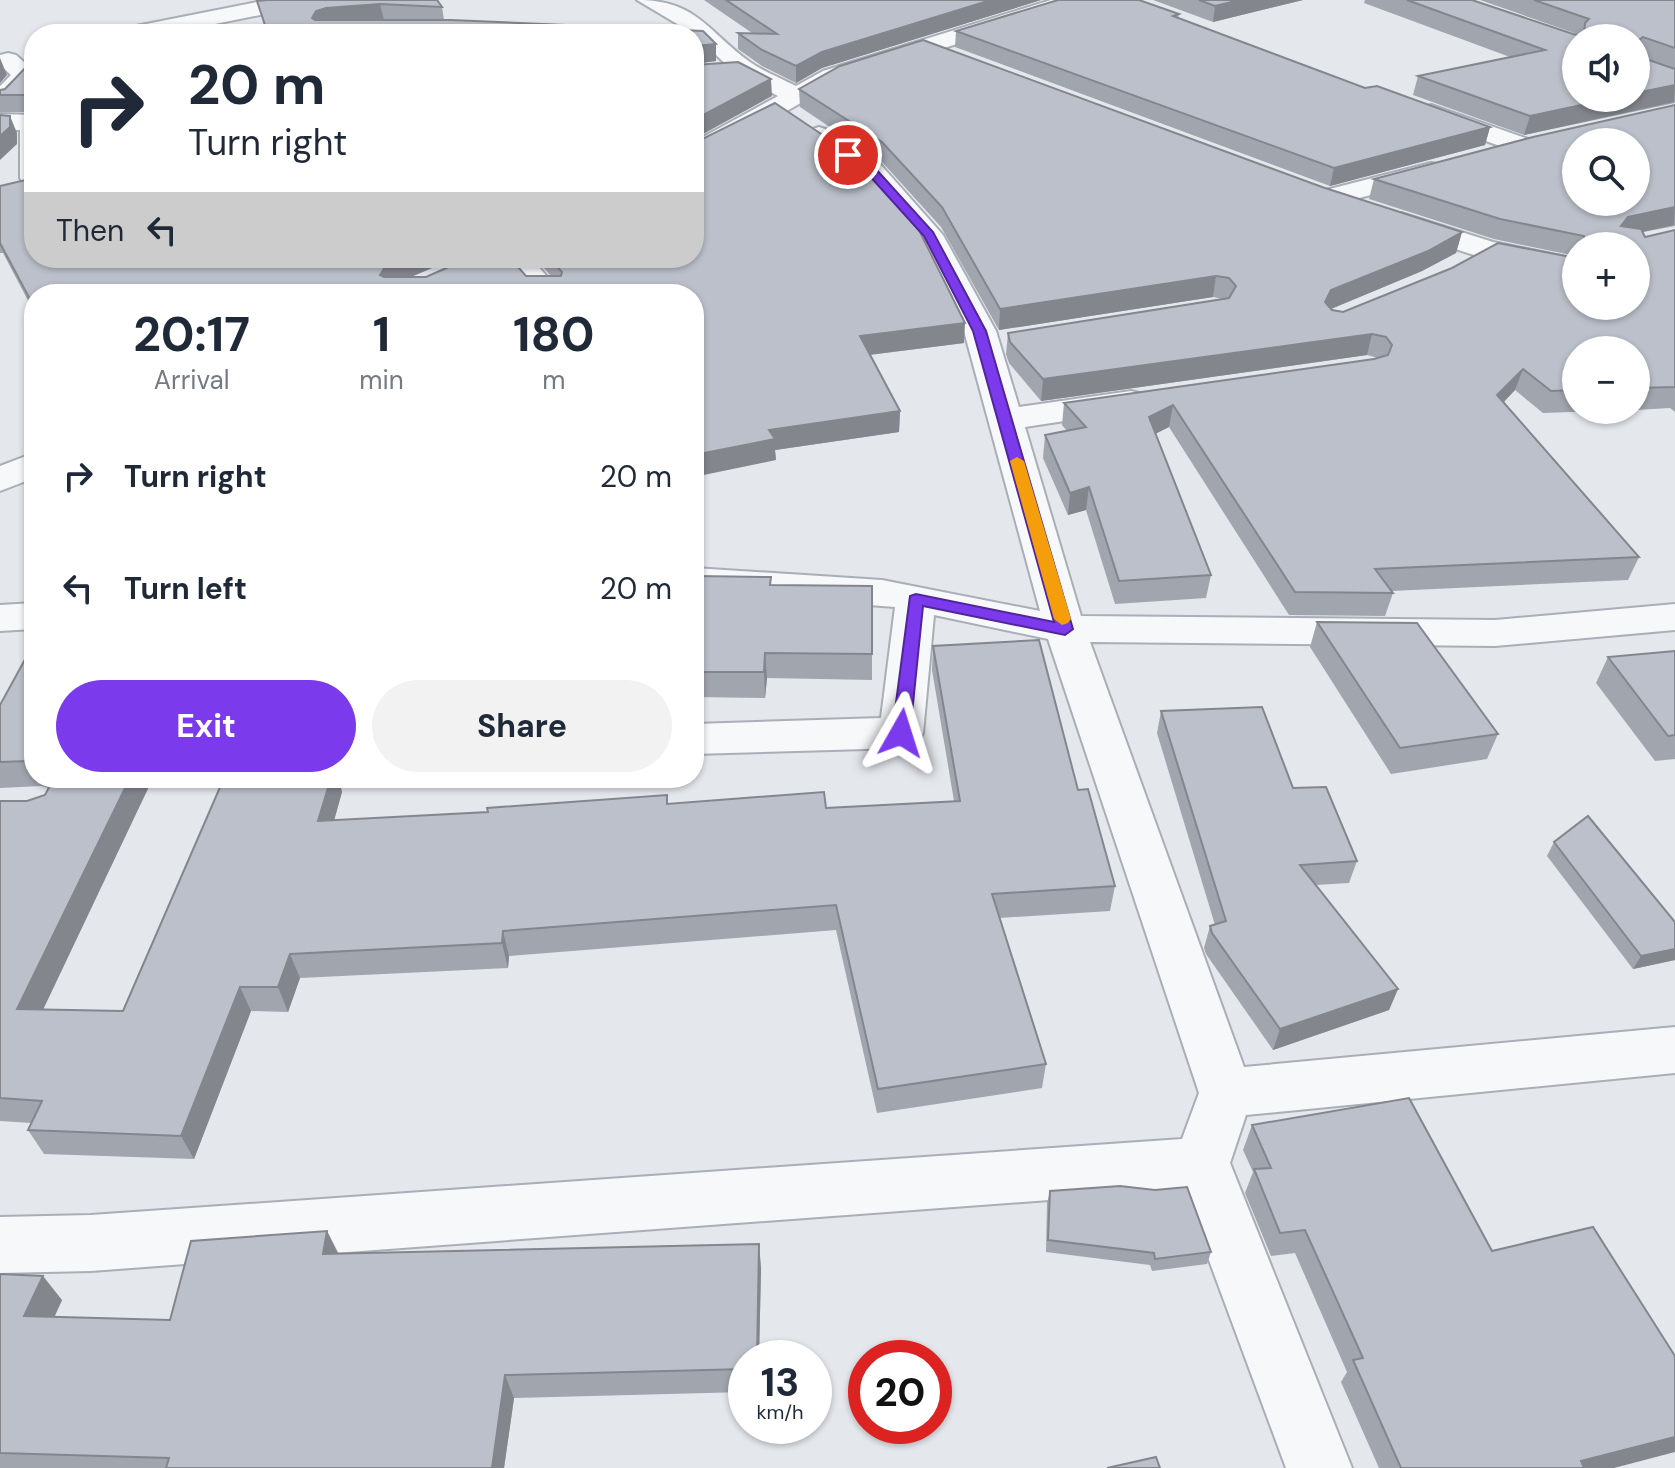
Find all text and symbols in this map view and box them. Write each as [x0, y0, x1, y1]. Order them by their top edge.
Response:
map controls [1562, 24, 1650, 424]
button: sound [1562, 24, 1650, 112]
text: 20 m [188, 48, 325, 121]
icon: right [56, 56, 160, 160]
text: Turn right [188, 119, 347, 166]
pin [814, 121, 882, 189]
button: search [1562, 128, 1650, 216]
icon: arrive [826, 133, 870, 177]
icon: left [140, 208, 184, 252]
text: Then [56, 211, 124, 250]
button: + [1562, 232, 1650, 320]
text: 20:17 [133, 303, 250, 366]
text: 1 [373, 303, 390, 366]
text: 180 [513, 303, 595, 366]
button: − [1562, 336, 1650, 424]
text: Arrival [154, 363, 230, 397]
text: min [359, 363, 404, 397]
text: m [542, 363, 565, 397]
icon: right [56, 454, 100, 498]
text: Turn right [124, 457, 267, 496]
text: 20 m [600, 457, 672, 496]
icon: left [56, 566, 100, 610]
text: Turn left [124, 569, 247, 608]
text: 20 m [600, 569, 672, 608]
button: Exit [56, 680, 356, 772]
button: Share [372, 680, 672, 772]
position arrow [859, 691, 943, 775]
speed limit sign: 20 [848, 1340, 952, 1444]
text: 13 [761, 1356, 799, 1408]
text: km/h [756, 1399, 804, 1425]

